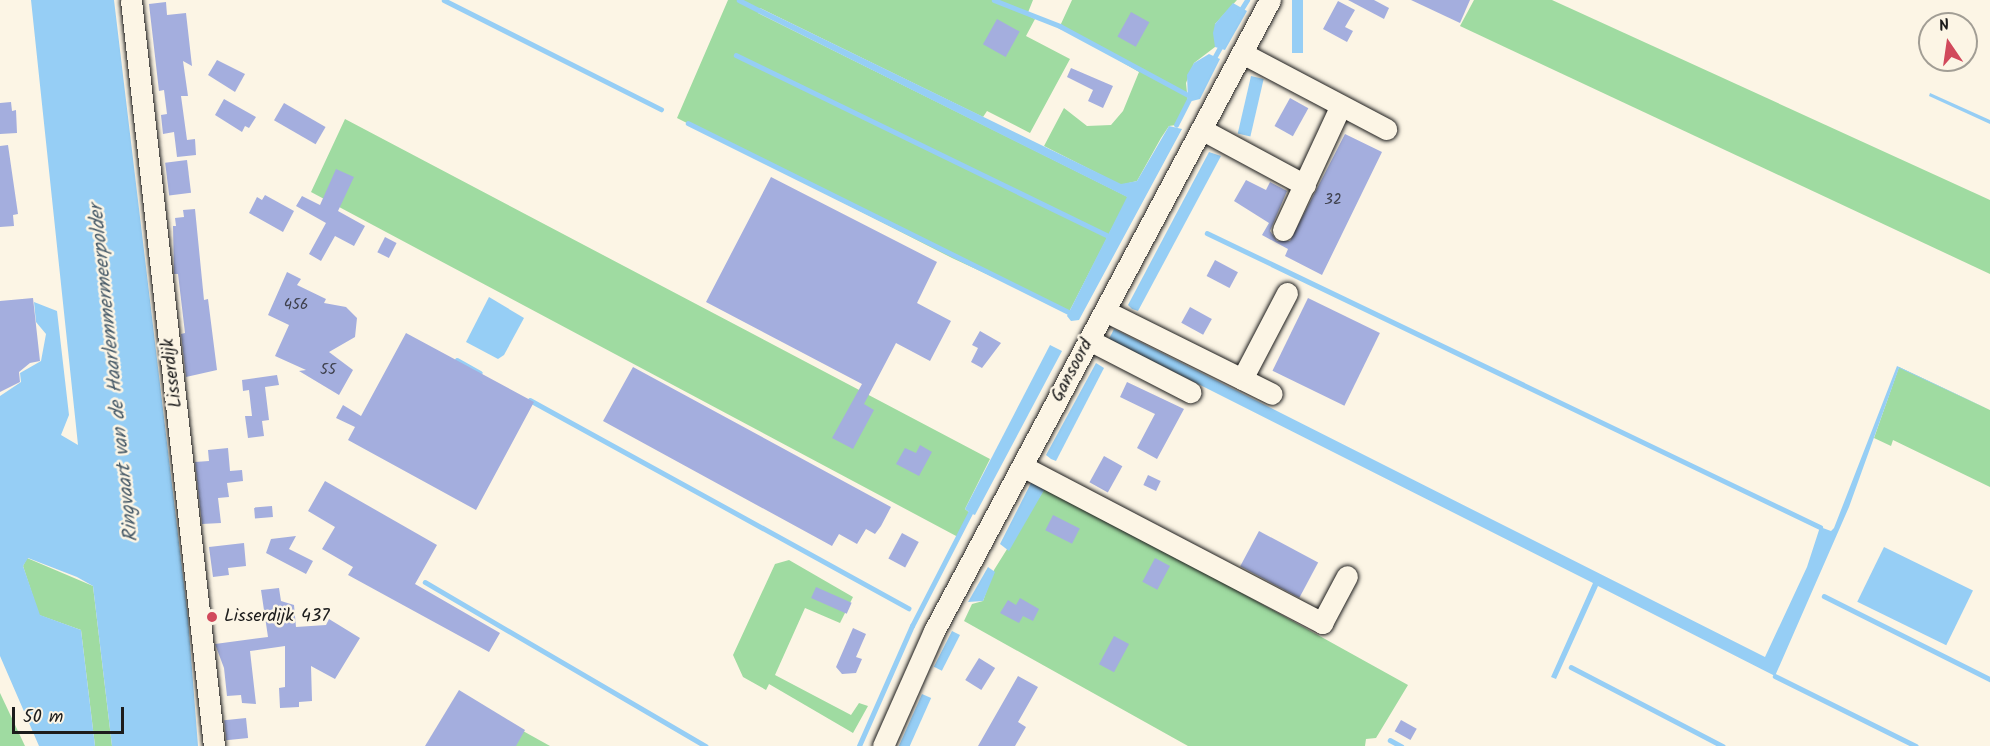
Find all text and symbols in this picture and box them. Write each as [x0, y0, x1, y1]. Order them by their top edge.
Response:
north arrow [1918, 12, 1978, 72]
text: N [1937, 13, 1952, 39]
house number: 32 [1324, 192, 1342, 210]
water label: Ringvaart van de Haarlemmermeerpolder [85, 203, 145, 543]
house number: 456 [284, 297, 308, 315]
street label: Gansoord [1048, 336, 1098, 406]
street label: Lisserdijk [158, 337, 188, 409]
house number: 55 [320, 362, 336, 380]
place label: Lisserdijk 437 [224, 606, 329, 628]
marker: Lisserdijk 437 [205, 610, 219, 624]
scale bar [15, 695, 128, 733]
text: 50 m [23, 703, 63, 732]

